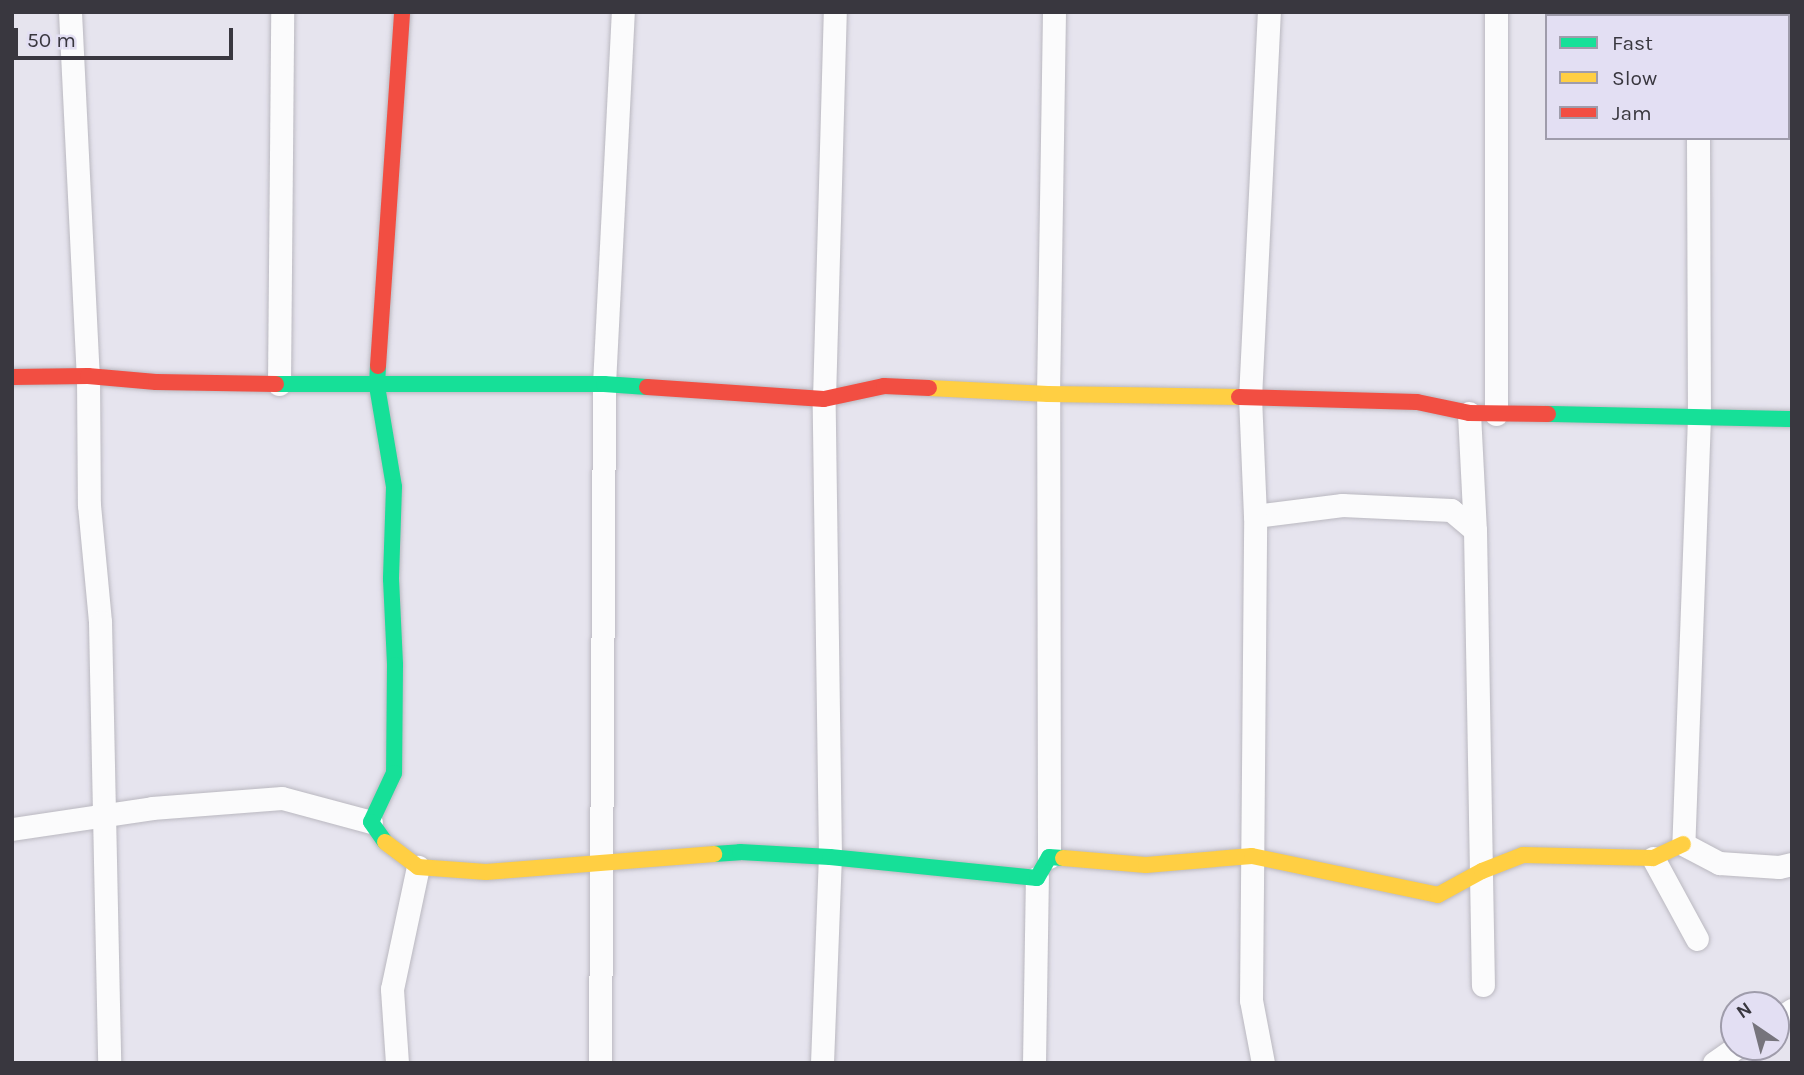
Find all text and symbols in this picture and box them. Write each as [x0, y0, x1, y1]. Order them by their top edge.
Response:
scale bar [18, 14, 236, 58]
legend [1545, 14, 1790, 140]
text: 50 m [27, 28, 76, 52]
text: Fast [1612, 31, 1653, 55]
text: Slow [1612, 66, 1657, 90]
text: Jam [1612, 101, 1652, 125]
north arrow [1720, 991, 1790, 1061]
text: N [1732, 998, 1756, 1023]

